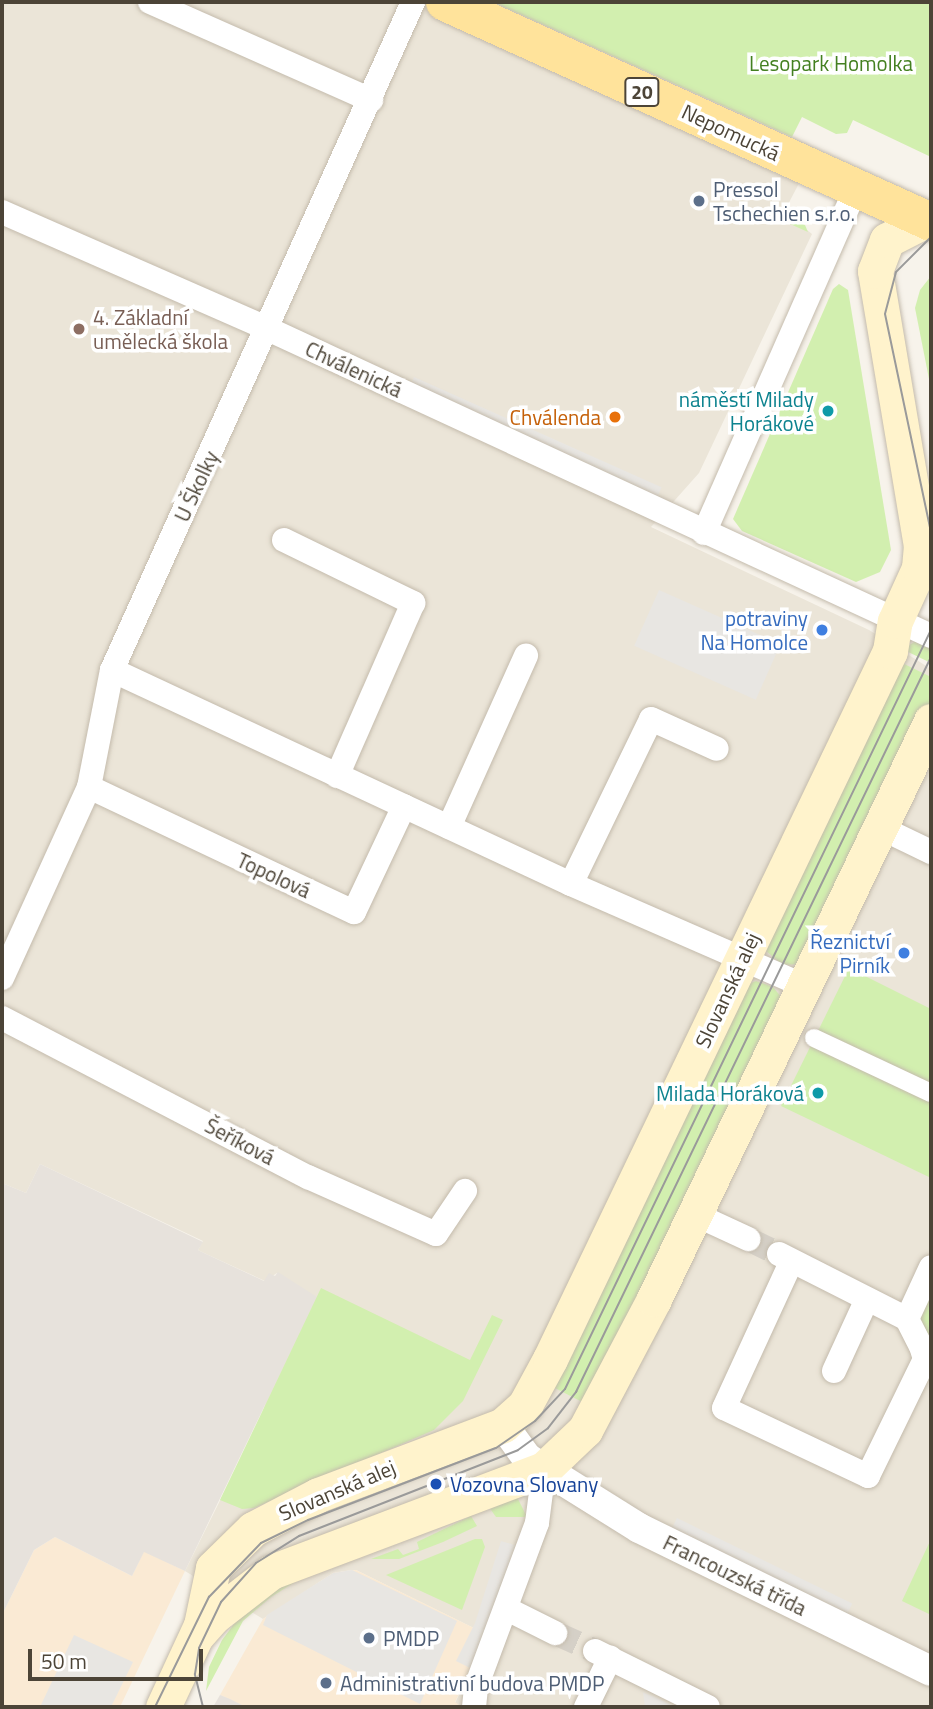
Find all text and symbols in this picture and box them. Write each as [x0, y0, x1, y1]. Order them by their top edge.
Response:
park label: Lesopark Homolka [749, 50, 913, 76]
road number: 20 [623, 76, 661, 108]
street label: Nepomucká [678, 98, 784, 166]
place label: Pressol Tschechien s.r.o. [713, 176, 855, 226]
marker: Pressol Tschechien s.r.o. [691, 193, 707, 209]
place label: 4. Základní umělecká škola [93, 304, 228, 354]
marker: 4. Základní umělecká škola [71, 321, 87, 337]
street label: Chválenická [302, 336, 406, 402]
place label: náměstí Milady Horákové [679, 386, 814, 436]
marker: náměstí Milady Horákové [820, 403, 836, 419]
place label: Chválenda [510, 404, 601, 430]
marker: Chválenda [607, 409, 623, 425]
street label: U Školky [169, 446, 223, 526]
place label: potraviny Na Homolce [700, 605, 808, 655]
marker: potraviny Na Homolce [814, 622, 830, 638]
street label: Topolová [233, 847, 315, 903]
street label: Slovanská alej [689, 928, 765, 1052]
place label: Řeznictví Pirník [810, 928, 890, 978]
marker: Řeznictví Pirník [896, 945, 912, 961]
place label: Milada Horáková [656, 1080, 804, 1106]
marker: Milada Horáková [810, 1085, 826, 1101]
street label: Šeříková [201, 1112, 279, 1170]
street label: Slovanská alej [275, 1454, 399, 1526]
place label: Vozovna Slovany [450, 1471, 598, 1497]
marker: Vozovna Slovany [428, 1476, 444, 1492]
street label: Francouzská třída [659, 1529, 811, 1621]
place label: PMDP [383, 1625, 439, 1651]
marker: PMDP [361, 1630, 377, 1646]
scale bar [32, 1636, 206, 1680]
text: 50 m [41, 1645, 87, 1677]
place label: Administrativní budova PMDP [340, 1670, 604, 1696]
marker: Administrativní budova PMDP [318, 1675, 334, 1691]

